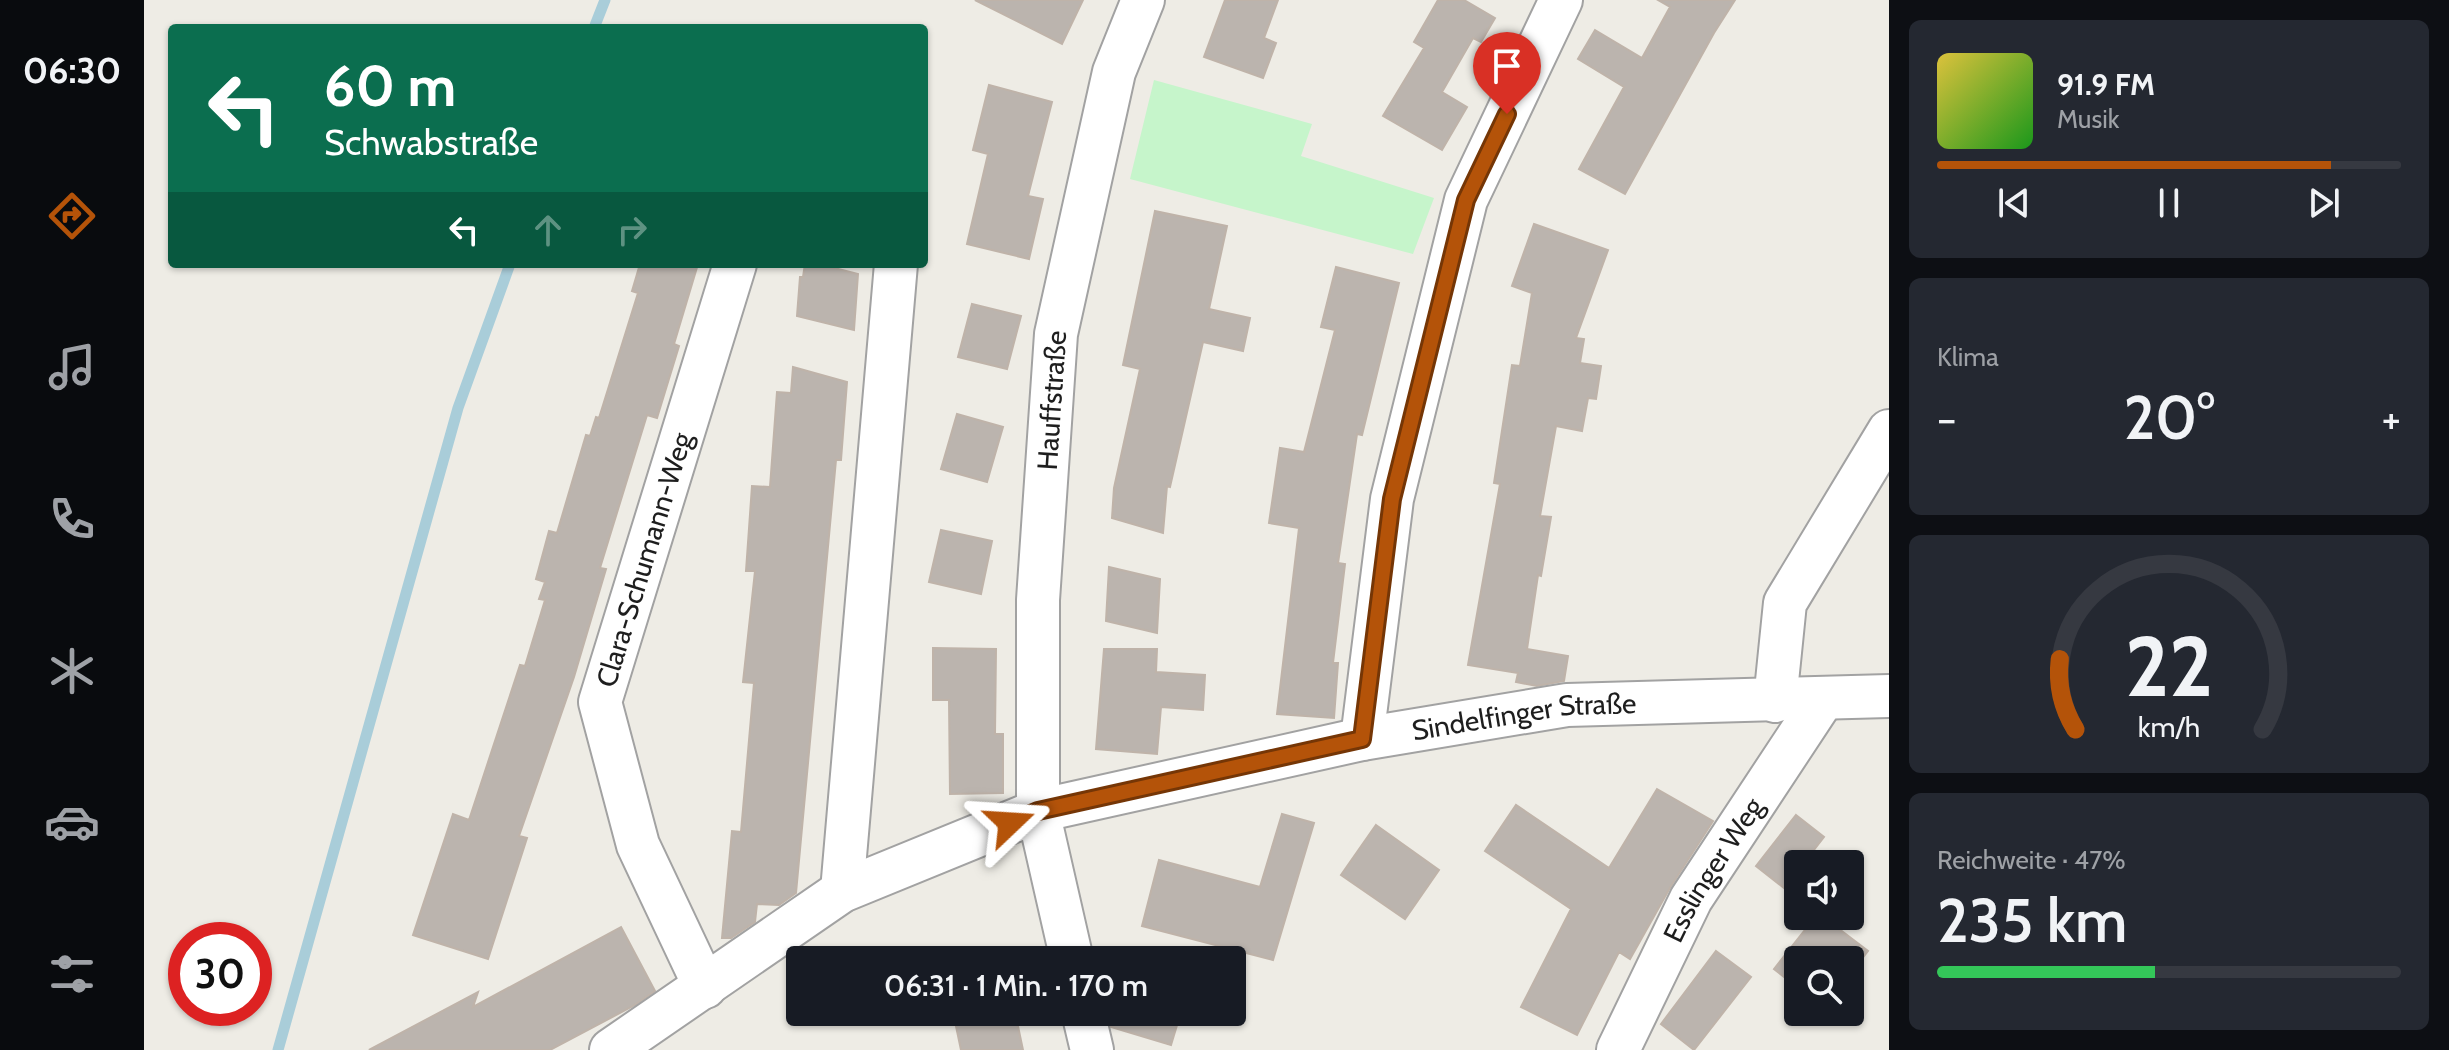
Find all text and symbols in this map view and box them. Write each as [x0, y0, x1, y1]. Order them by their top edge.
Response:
pin [1473, 32, 1541, 114]
icon: arrive [1485, 44, 1529, 88]
text: 06:30 [23, 48, 121, 92]
text: 60 m [324, 52, 456, 120]
icon: left [192, 56, 296, 160]
text: 91.9 FM [2057, 66, 2155, 103]
text: Musik [2057, 103, 2119, 135]
text: Schwabstraße [324, 120, 538, 164]
icon: previous [1992, 181, 2036, 225]
icon: pause [2147, 181, 2191, 225]
icon: next [2302, 181, 2346, 225]
icon: directions [44, 188, 100, 244]
icon: left [442, 208, 486, 252]
icon: ahead [526, 208, 570, 252]
icon: right [610, 208, 654, 252]
street label: Hauffstraße [1030, 329, 1073, 471]
icon: music [44, 339, 100, 395]
text: Klima [1937, 341, 1999, 373]
text: 20° [2123, 381, 2215, 454]
text: − [1937, 392, 1956, 445]
text: + [2382, 392, 2401, 445]
street label: Clara-Schumann-Weg [589, 427, 699, 691]
icon: phone [44, 491, 100, 547]
text: 22 [2125, 615, 2213, 716]
icon: climate [44, 643, 100, 699]
street label: Sindelfinger Straße [1409, 686, 1637, 747]
text: km/h [2138, 709, 2200, 744]
position arrow [968, 781, 1052, 865]
street label: Esslinger Weg [1656, 790, 1771, 948]
icon: car [44, 794, 100, 850]
text: Reichweite · 47% [1937, 844, 2126, 876]
map controls [1784, 850, 1864, 1026]
button: sound [1784, 850, 1864, 930]
text: 235 km [1937, 884, 2127, 957]
speed limit sign: 30 [168, 922, 272, 1026]
icon: filters [44, 946, 100, 1002]
button: search [1784, 946, 1864, 1026]
text: 06:31 · 1 Min. · 170 m [884, 967, 1148, 1004]

